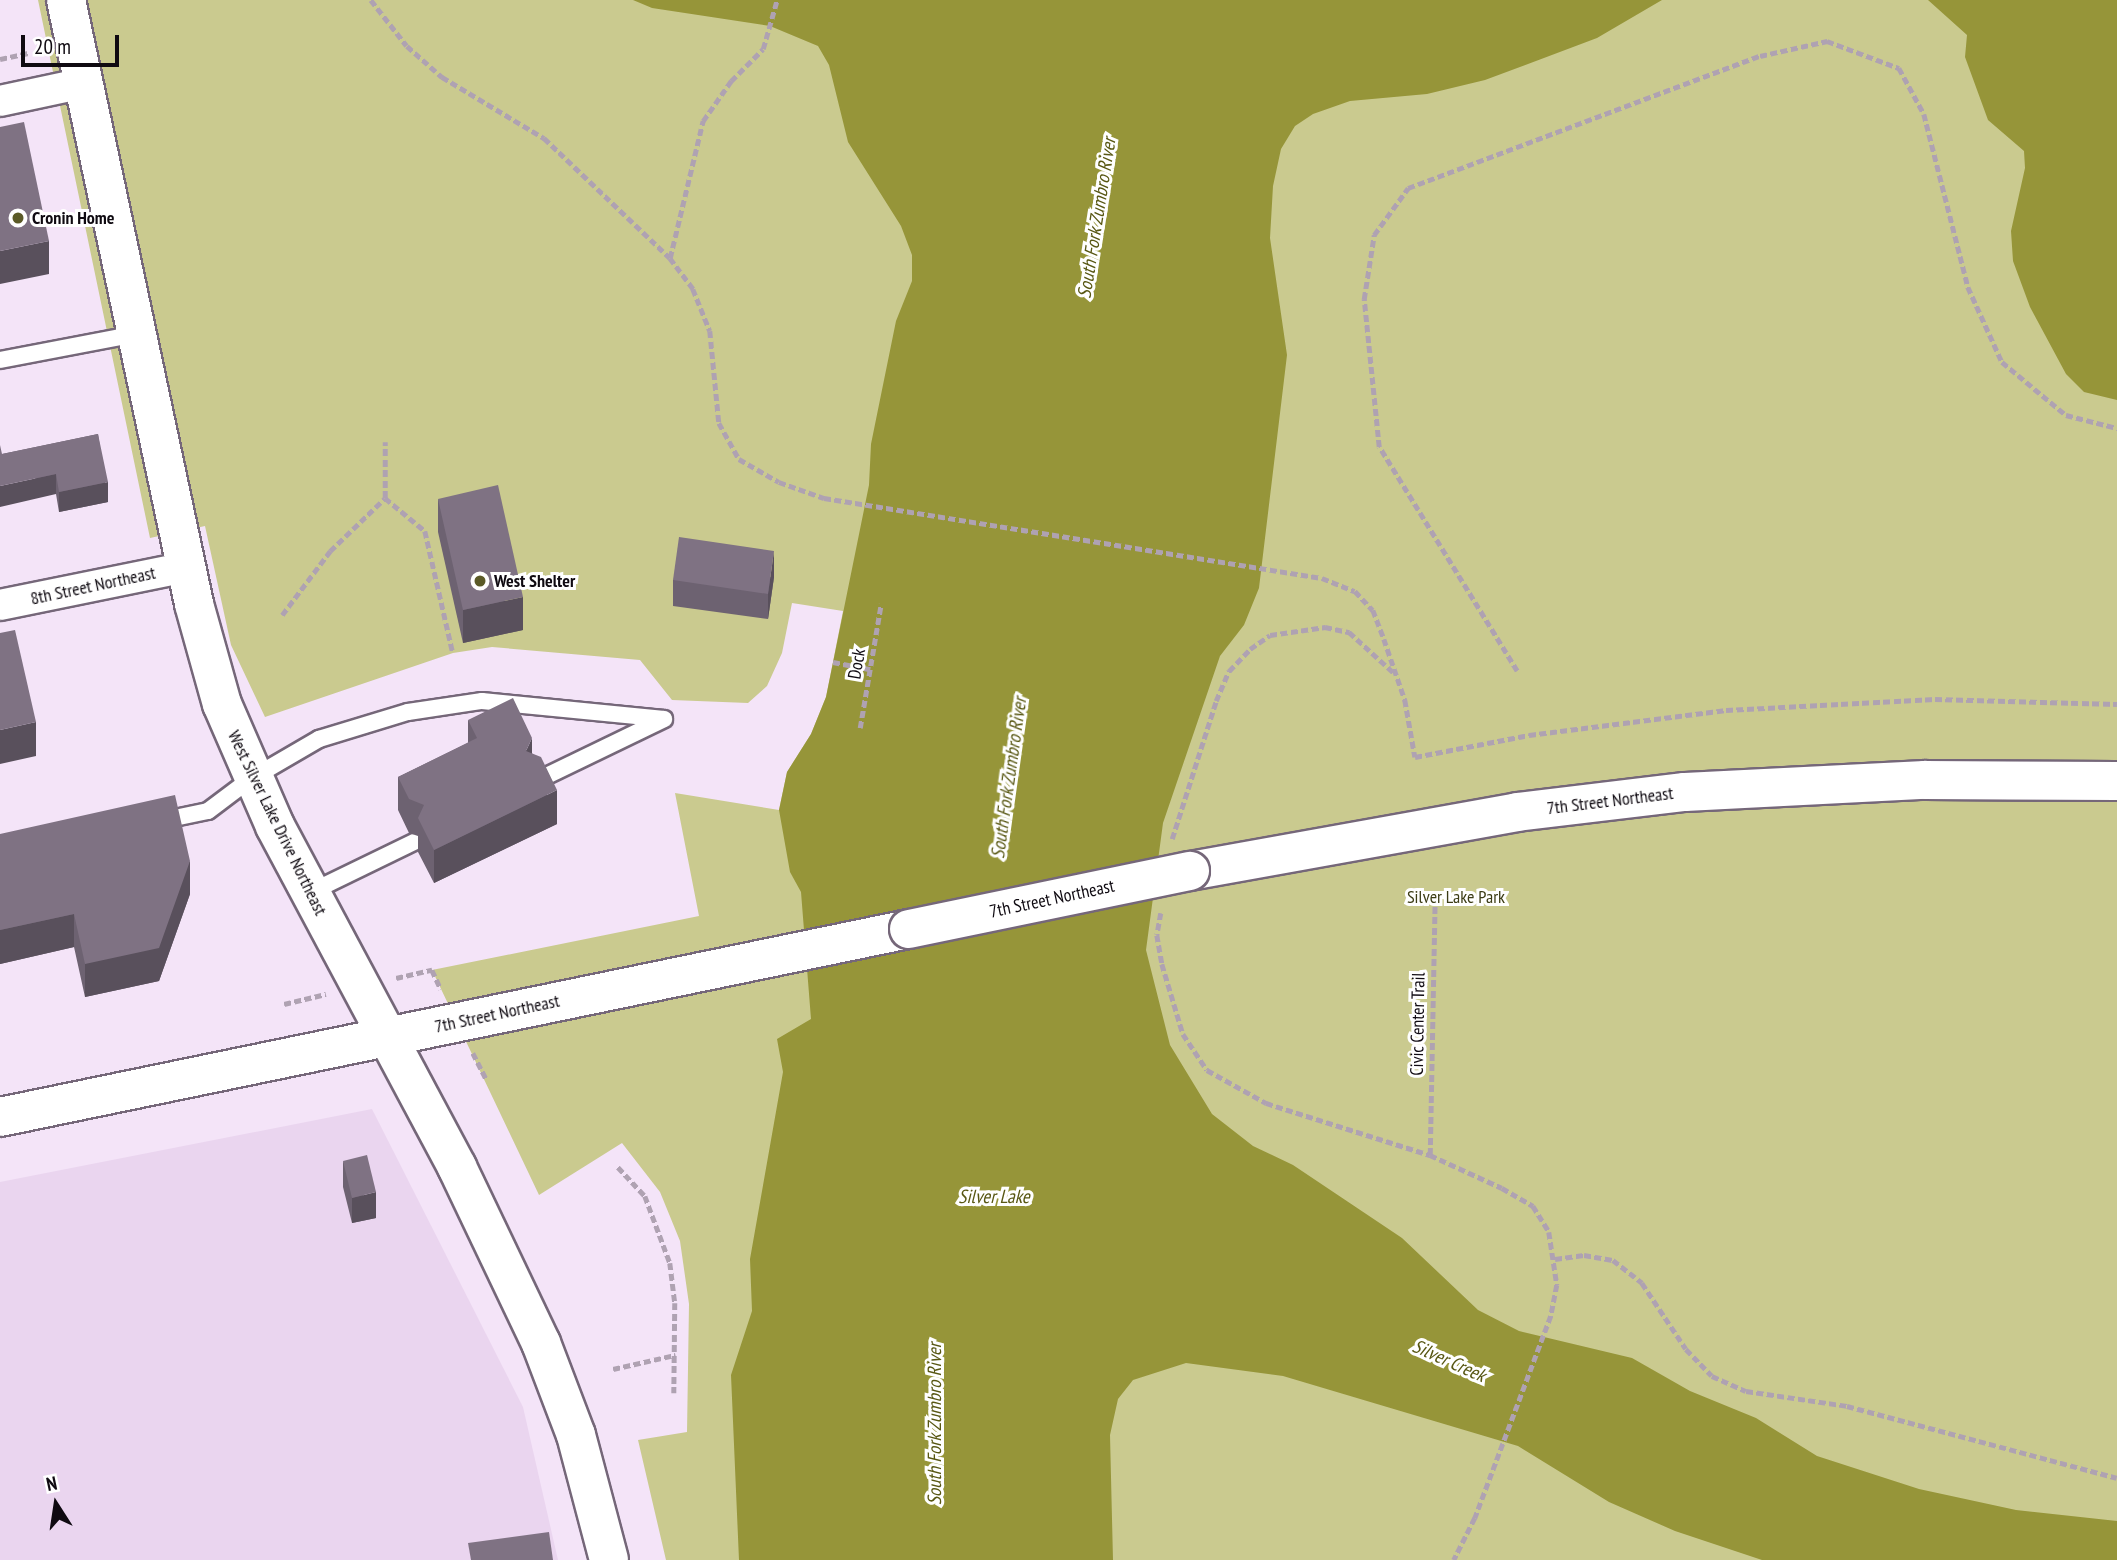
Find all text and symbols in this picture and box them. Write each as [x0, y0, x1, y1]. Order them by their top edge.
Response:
scale bar [24, 21, 122, 65]
text: 20 m [34, 33, 71, 60]
water label: South Fork Zumbro River [1073, 136, 1121, 300]
place label: Cronin Home [32, 207, 115, 229]
marker: Cronin Home [10, 210, 26, 226]
street label: 8th Street Northeast [29, 562, 157, 610]
place label: West Shelter [494, 570, 575, 592]
marker: West Shelter [472, 573, 488, 589]
street label: Dock [844, 647, 870, 681]
water label: South Fork Zumbro River [986, 696, 1032, 860]
street label: West Silver Lake Drive Northeast [223, 727, 331, 919]
street label: 7th Street Northeast [1546, 783, 1674, 819]
street label: 7th Street Northeast [988, 875, 1116, 923]
park label: Silver Lake Park [1407, 886, 1505, 908]
street label: Civic Center Trail [1406, 972, 1430, 1076]
street label: 7th Street Northeast [433, 990, 561, 1038]
water label: Silver Lake [958, 1186, 1030, 1208]
water label: Silver Creek [1409, 1335, 1489, 1387]
water label: South Fork Zumbro River [924, 1343, 946, 1505]
north arrow [21, 1469, 91, 1539]
text: N [44, 1471, 59, 1496]

